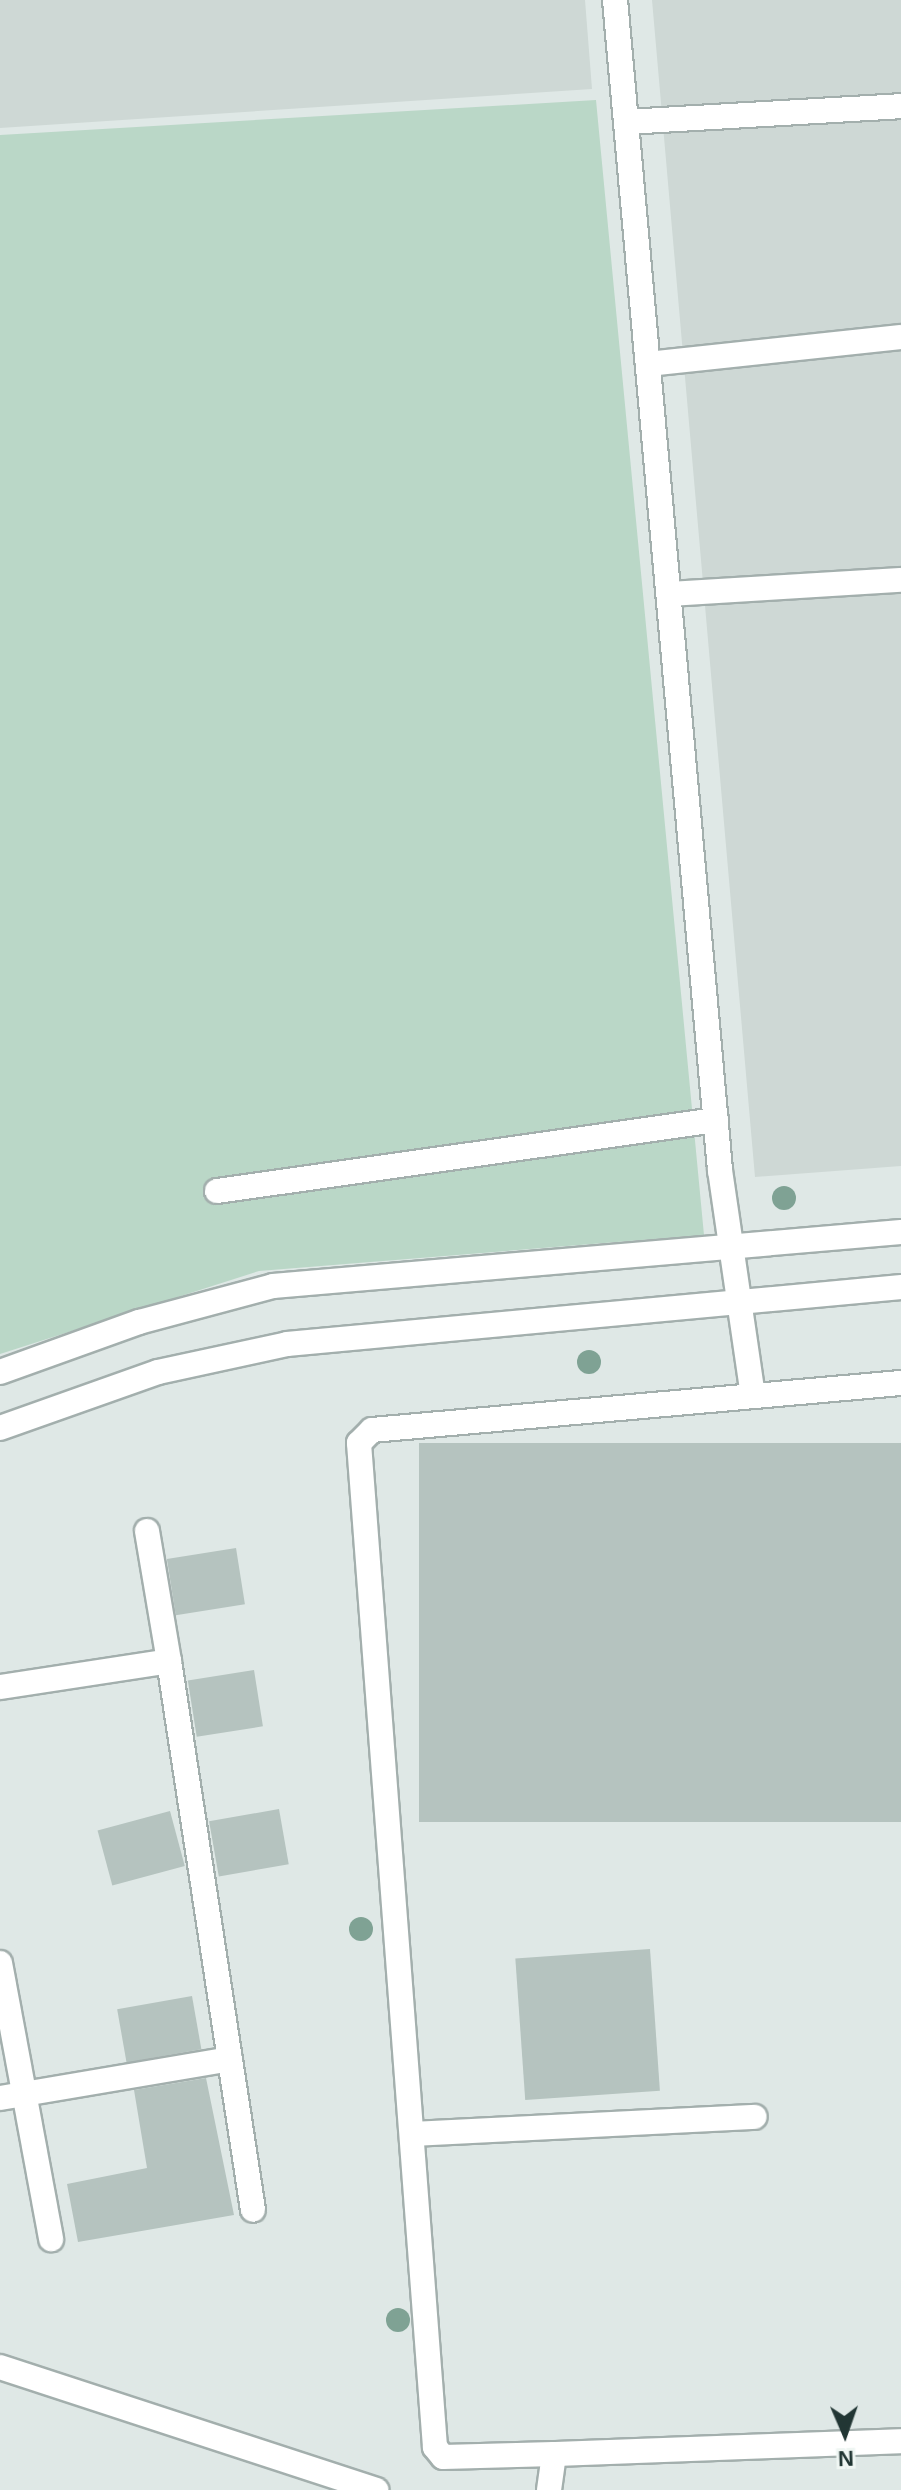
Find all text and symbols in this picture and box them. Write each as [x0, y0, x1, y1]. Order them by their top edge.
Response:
north arrow [805, 2394, 885, 2474]
text: N [837, 2446, 854, 2471]

